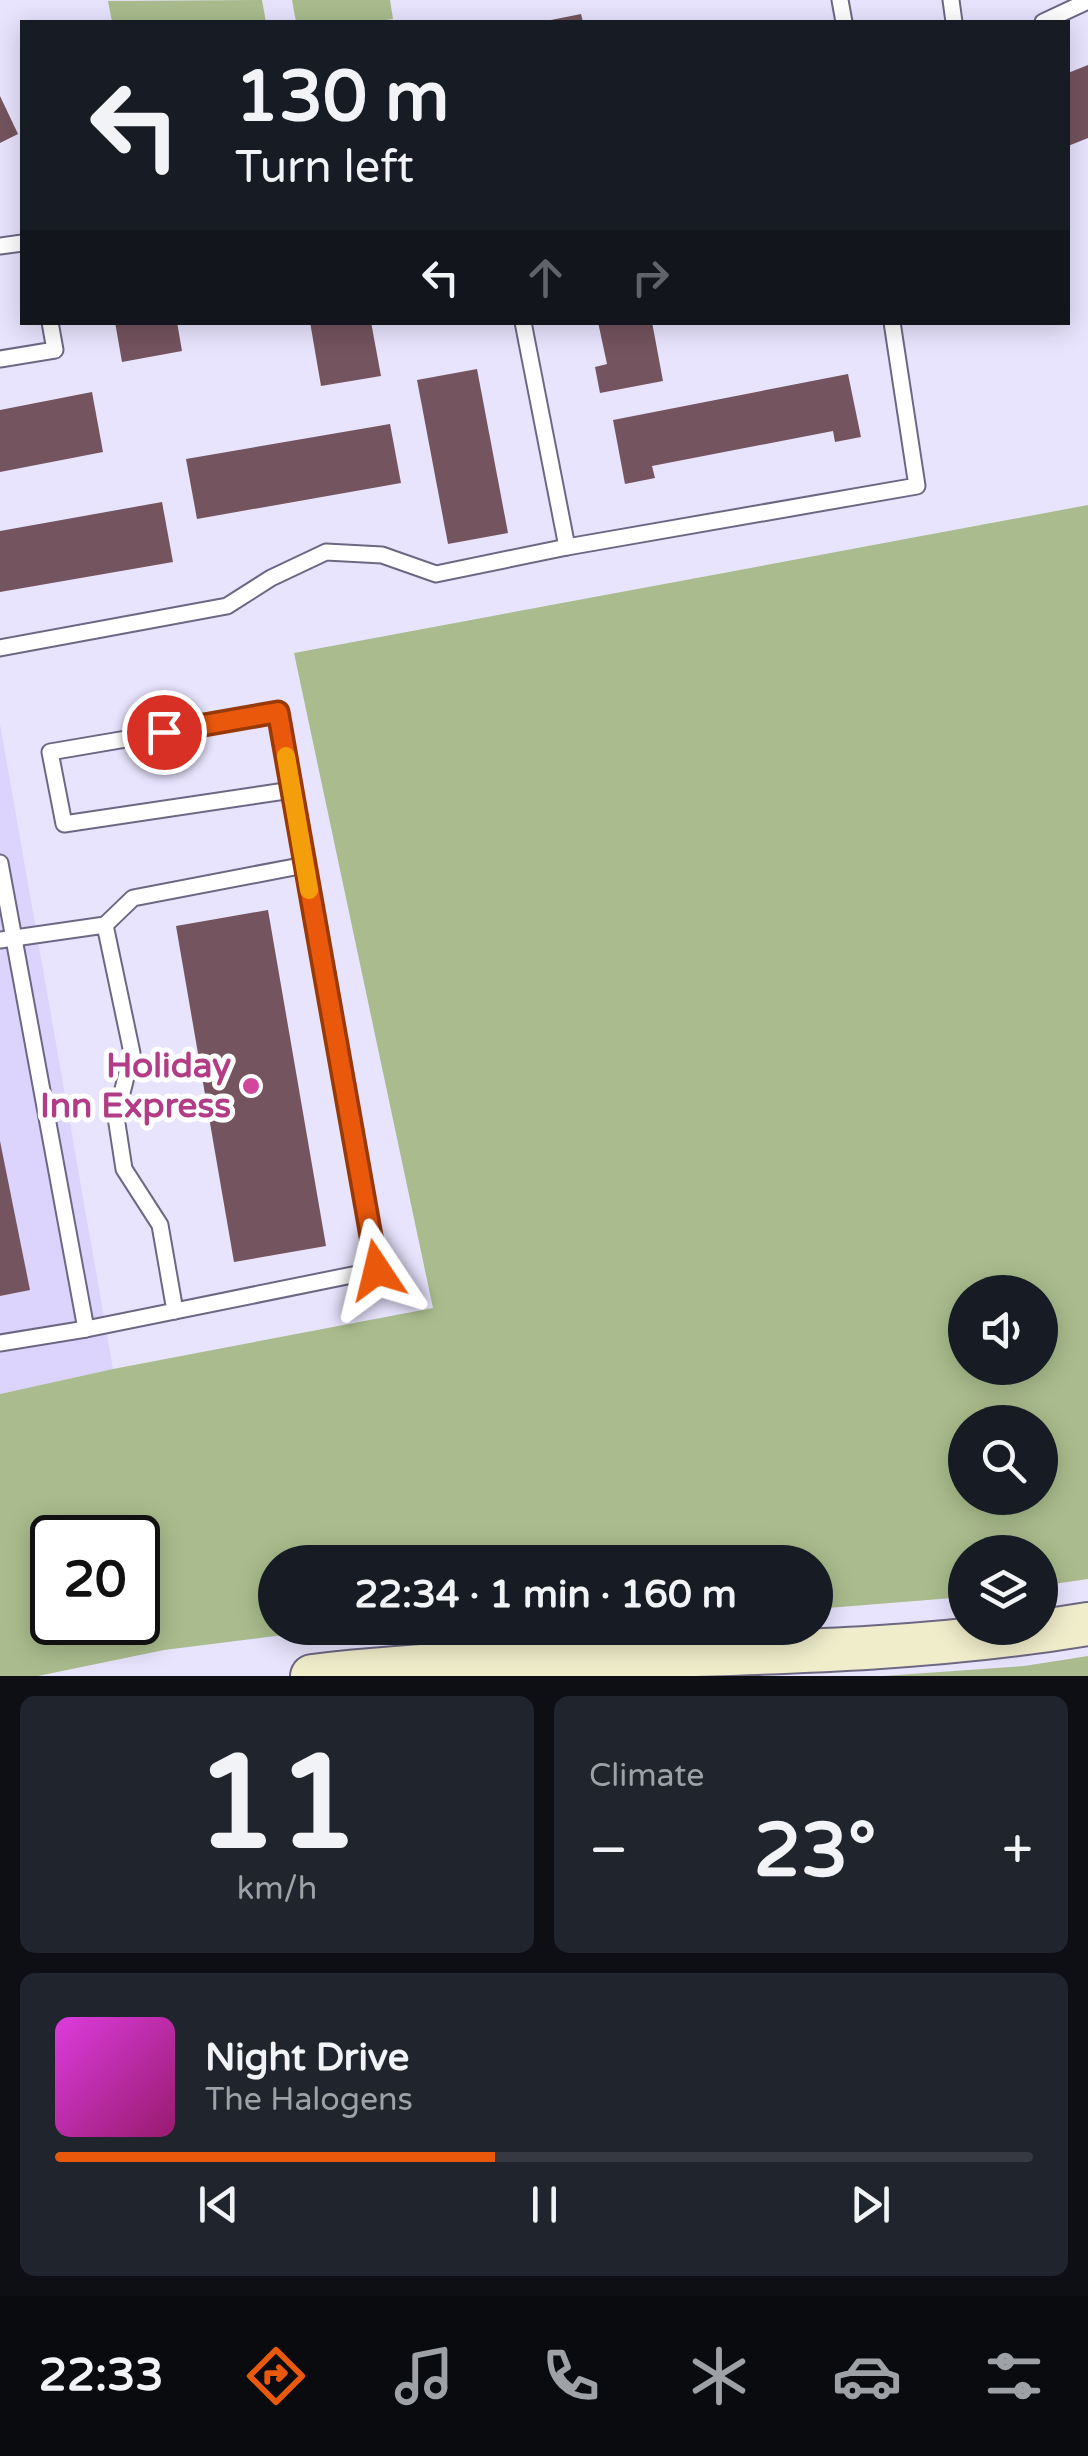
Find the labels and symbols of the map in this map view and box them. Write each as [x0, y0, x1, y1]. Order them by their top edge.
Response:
pin [122, 690, 207, 775]
place label: Holiday Inn Express [40, 1045, 231, 1127]
marker: Holiday Inn Express [240, 1075, 262, 1097]
position arrow [325, 1218, 429, 1322]
speed limit sign: 20 [30, 1515, 160, 1645]

